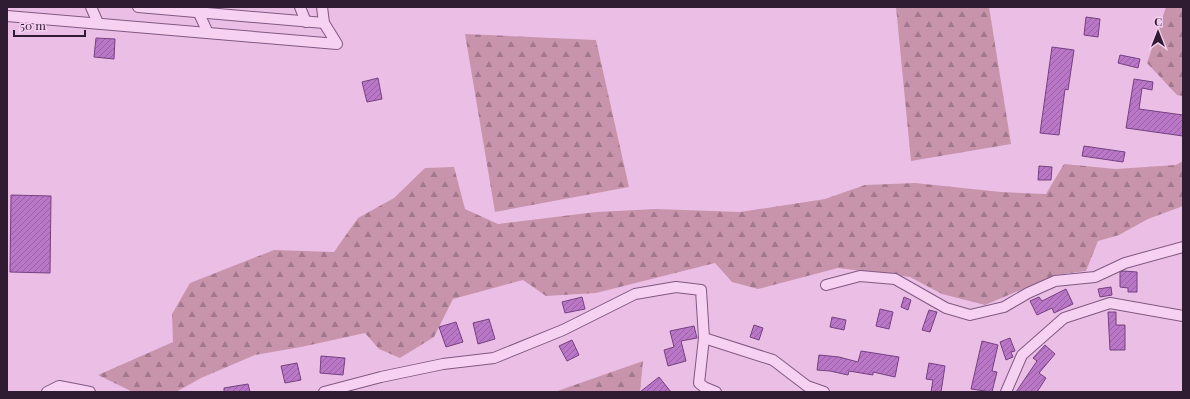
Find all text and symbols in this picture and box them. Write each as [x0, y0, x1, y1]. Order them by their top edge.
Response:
scale bar [14, 12, 85, 38]
north arrow [1138, 12, 1178, 52]
text: С [1154, 14, 1162, 29]
text: 50 m [20, 17, 46, 33]

